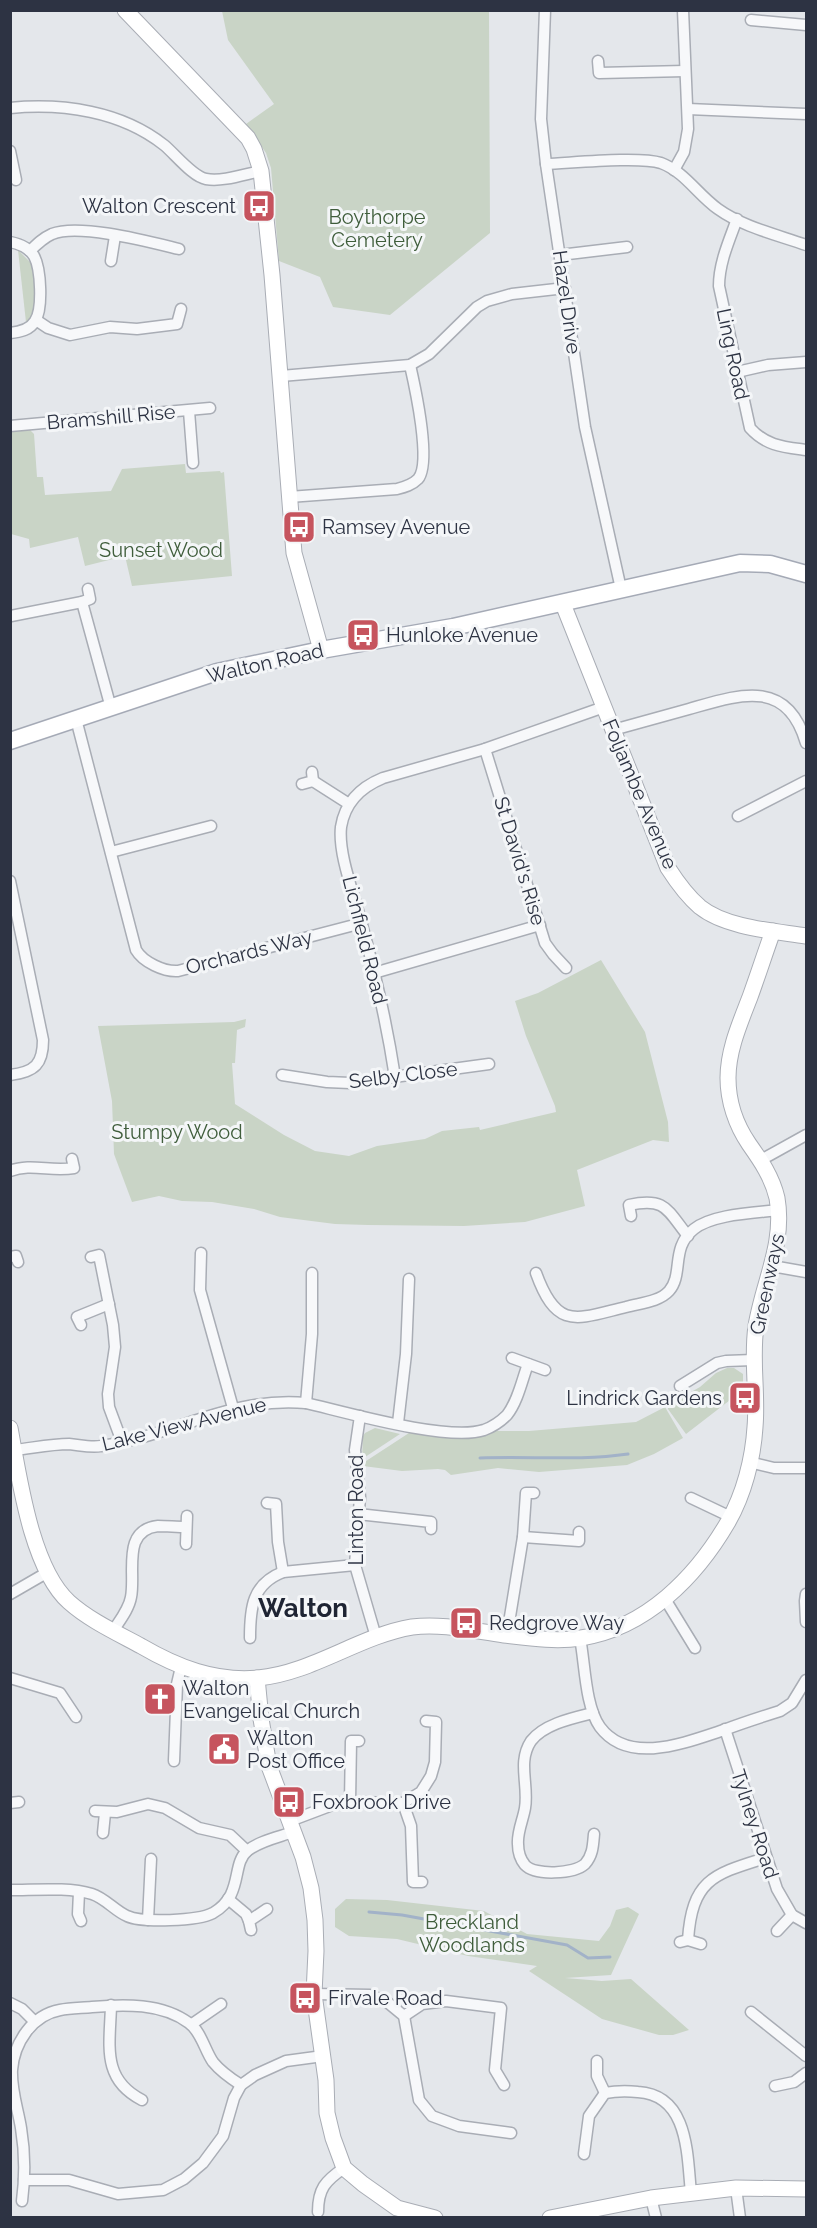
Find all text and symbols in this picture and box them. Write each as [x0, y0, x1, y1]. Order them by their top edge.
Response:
bus stop icon: Walton Crescent [241, 188, 277, 224]
place label: Walton Crescent [82, 194, 236, 218]
park label: Boythorpe Cemetery [328, 205, 426, 252]
street label: Hazel Drive [548, 249, 586, 356]
street label: Ling Road [712, 306, 754, 402]
street label: Bramshill Rise [46, 399, 177, 435]
bus stop icon: Ramsey Avenue [281, 509, 317, 545]
place label: Ramsey Avenue [322, 515, 471, 539]
park label: Sunset Wood [99, 538, 223, 562]
bus stop icon: Hunloke Avenue [345, 617, 381, 653]
place label: Hunloke Avenue [386, 623, 538, 647]
street label: Walton Road [204, 638, 326, 688]
street label: Foljambe Avenue [598, 715, 683, 873]
street label: St David's Rise [489, 794, 551, 928]
street label: Lichfield Road [337, 873, 393, 1007]
street label: Orchards Way [183, 925, 315, 979]
street label: Selby Close [347, 1056, 459, 1094]
park label: Stumpy Wood [111, 1120, 243, 1144]
street label: Greenways [745, 1231, 789, 1337]
bus stop icon: Lindrick Gardens [727, 1380, 763, 1416]
place label: Lindrick Gardens [566, 1386, 722, 1410]
street label: Lake View Avenue [99, 1392, 269, 1456]
street label: Linton Road [344, 1455, 368, 1565]
district label: Walton [258, 1593, 348, 1623]
bus stop icon: Redgrove Way [448, 1605, 484, 1641]
place label: Redgrove Way [489, 1611, 624, 1635]
place label: Walton Evangelical Church [183, 1676, 360, 1723]
church icon: Walton Evangelical Church [142, 1681, 178, 1717]
place label: Walton Post Office [247, 1726, 345, 1773]
public building icon: Walton Post Office [206, 1731, 242, 1767]
street label: Tylney Road [726, 1766, 784, 1882]
bus stop icon: Foxbrook Drive [271, 1784, 307, 1820]
place label: Foxbrook Drive [312, 1790, 451, 1814]
park label: Breckland Woodlands [419, 1910, 525, 1957]
bus stop icon: Firvale Road [287, 1980, 323, 2016]
place label: Firvale Road [328, 1986, 443, 2010]

